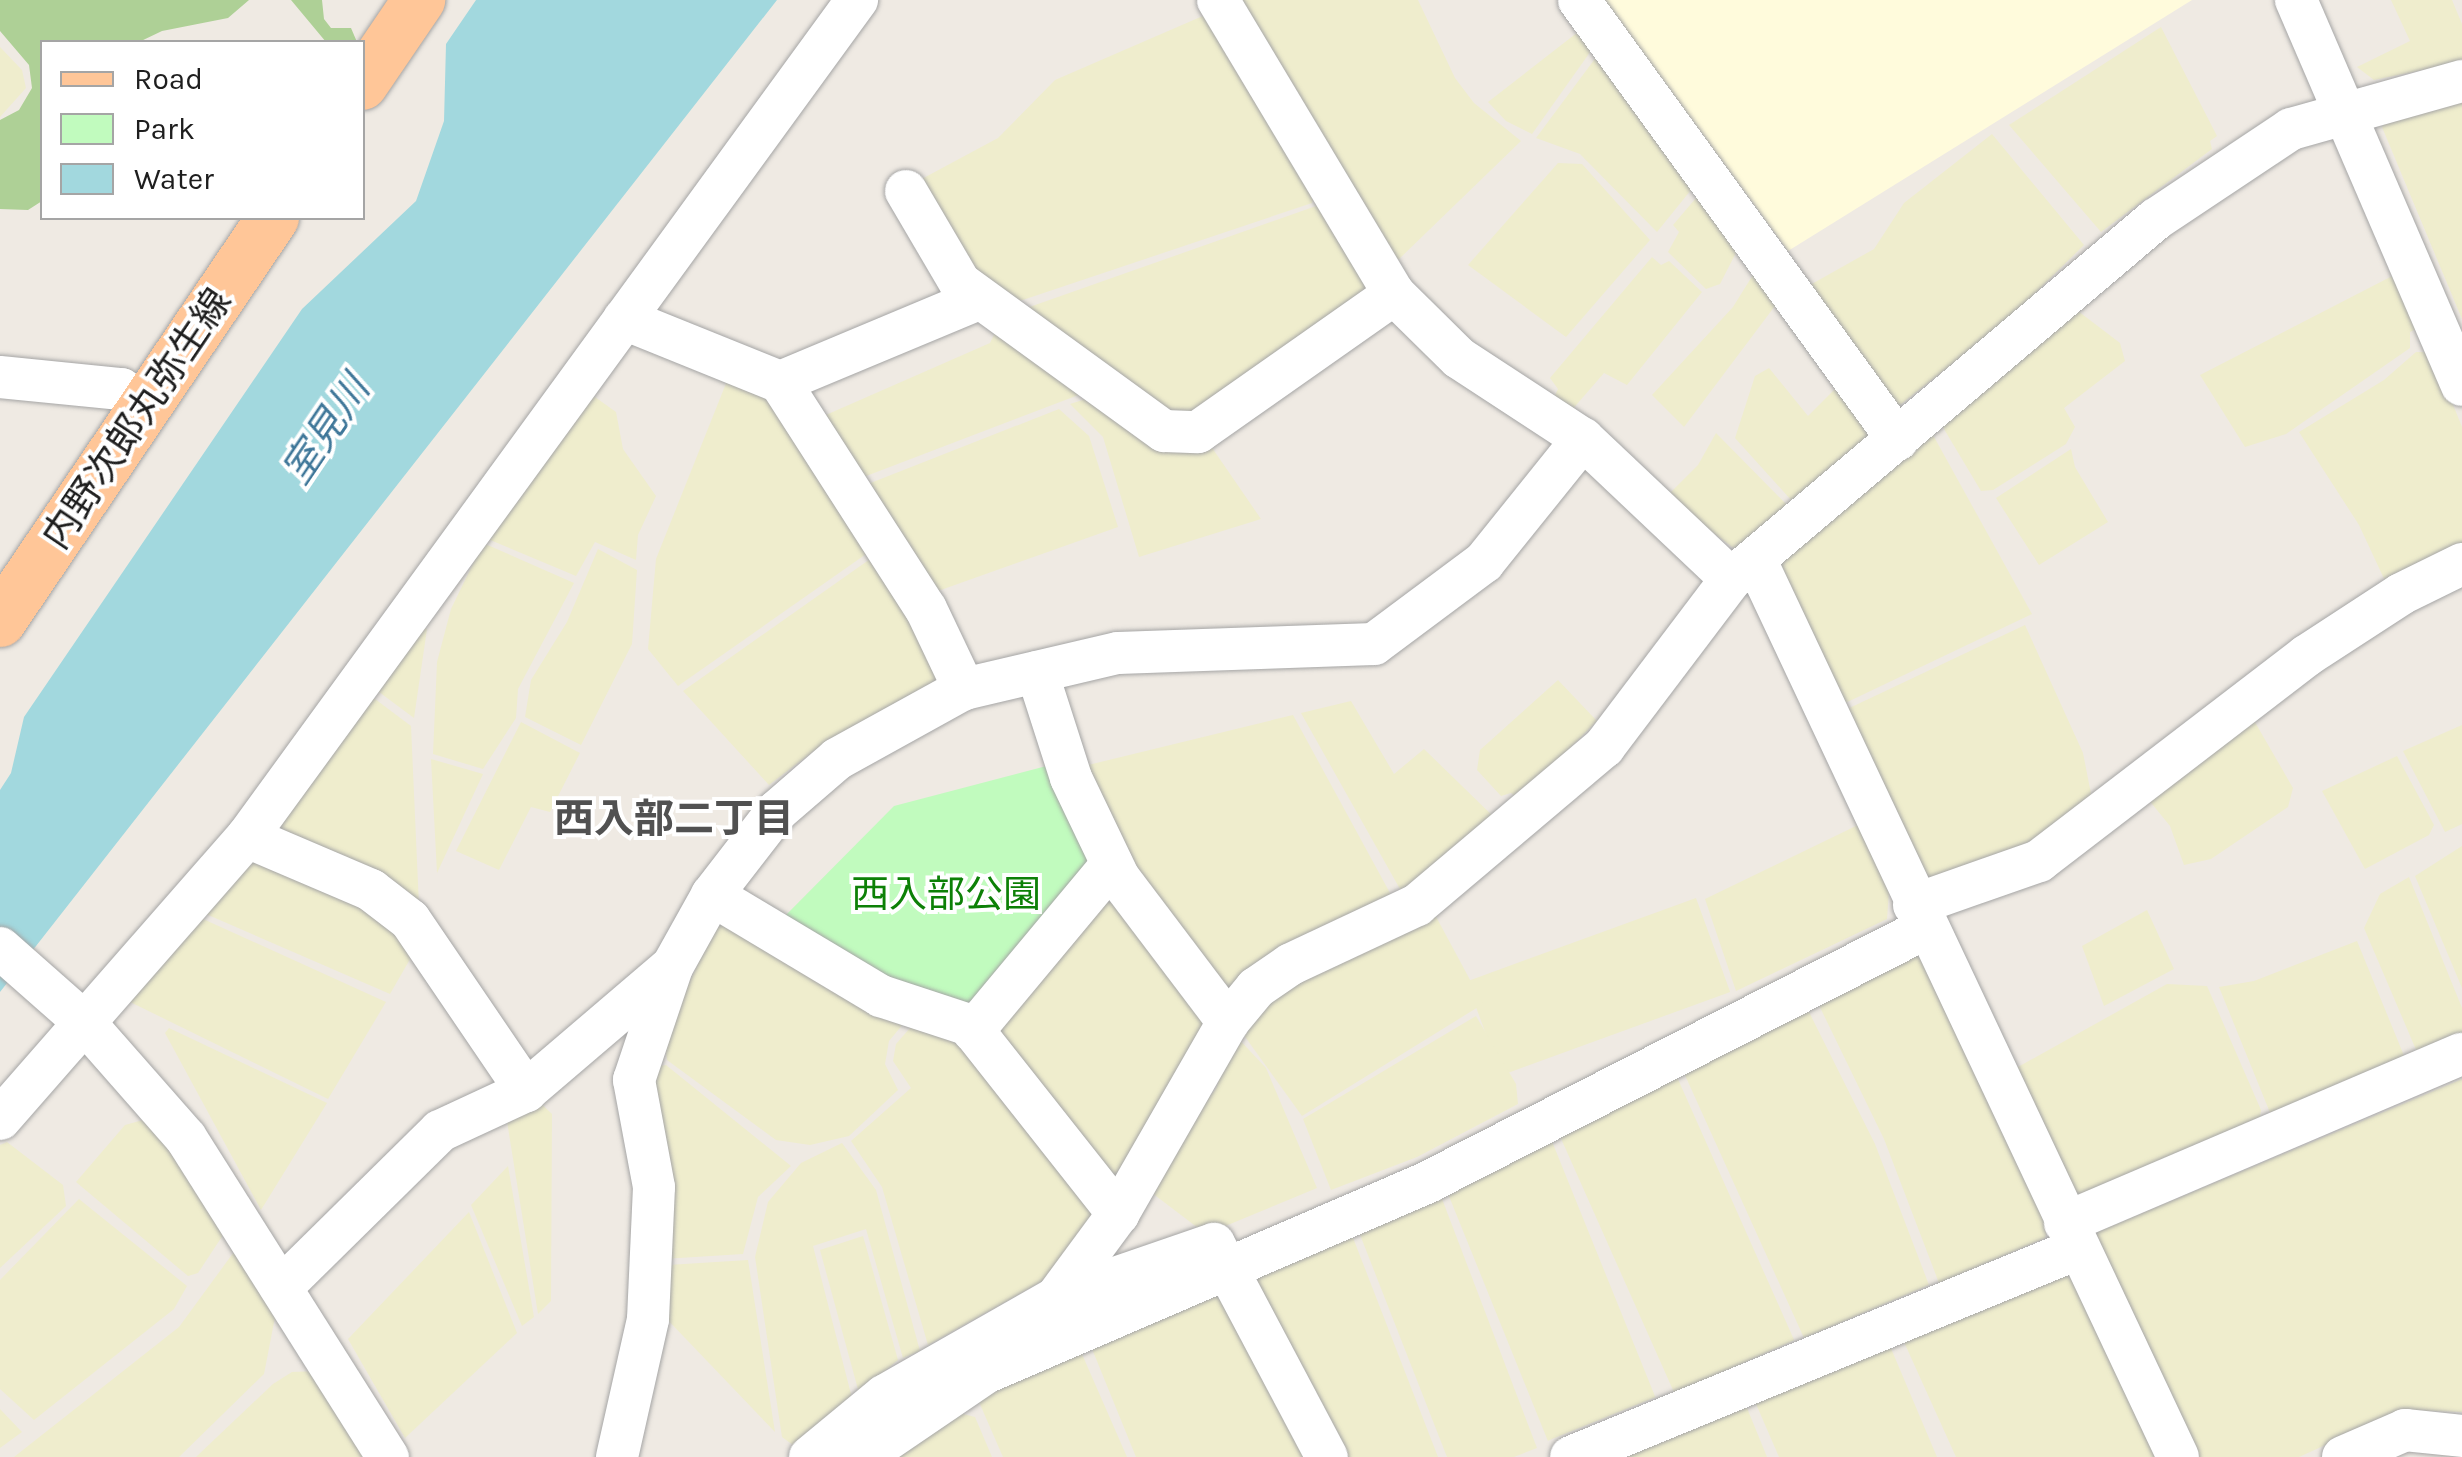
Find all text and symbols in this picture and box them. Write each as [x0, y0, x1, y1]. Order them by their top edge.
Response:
legend [40, 40, 365, 220]
text: Road [134, 61, 203, 97]
text: Park [134, 111, 195, 147]
text: Water [134, 161, 214, 197]
street label: 内野次郎丸弥生線 [33, 280, 241, 558]
water label: 室見川 [273, 367, 379, 493]
district label: 西入部二丁目 [554, 795, 794, 843]
park label: 西入部公園 [851, 872, 1041, 918]

